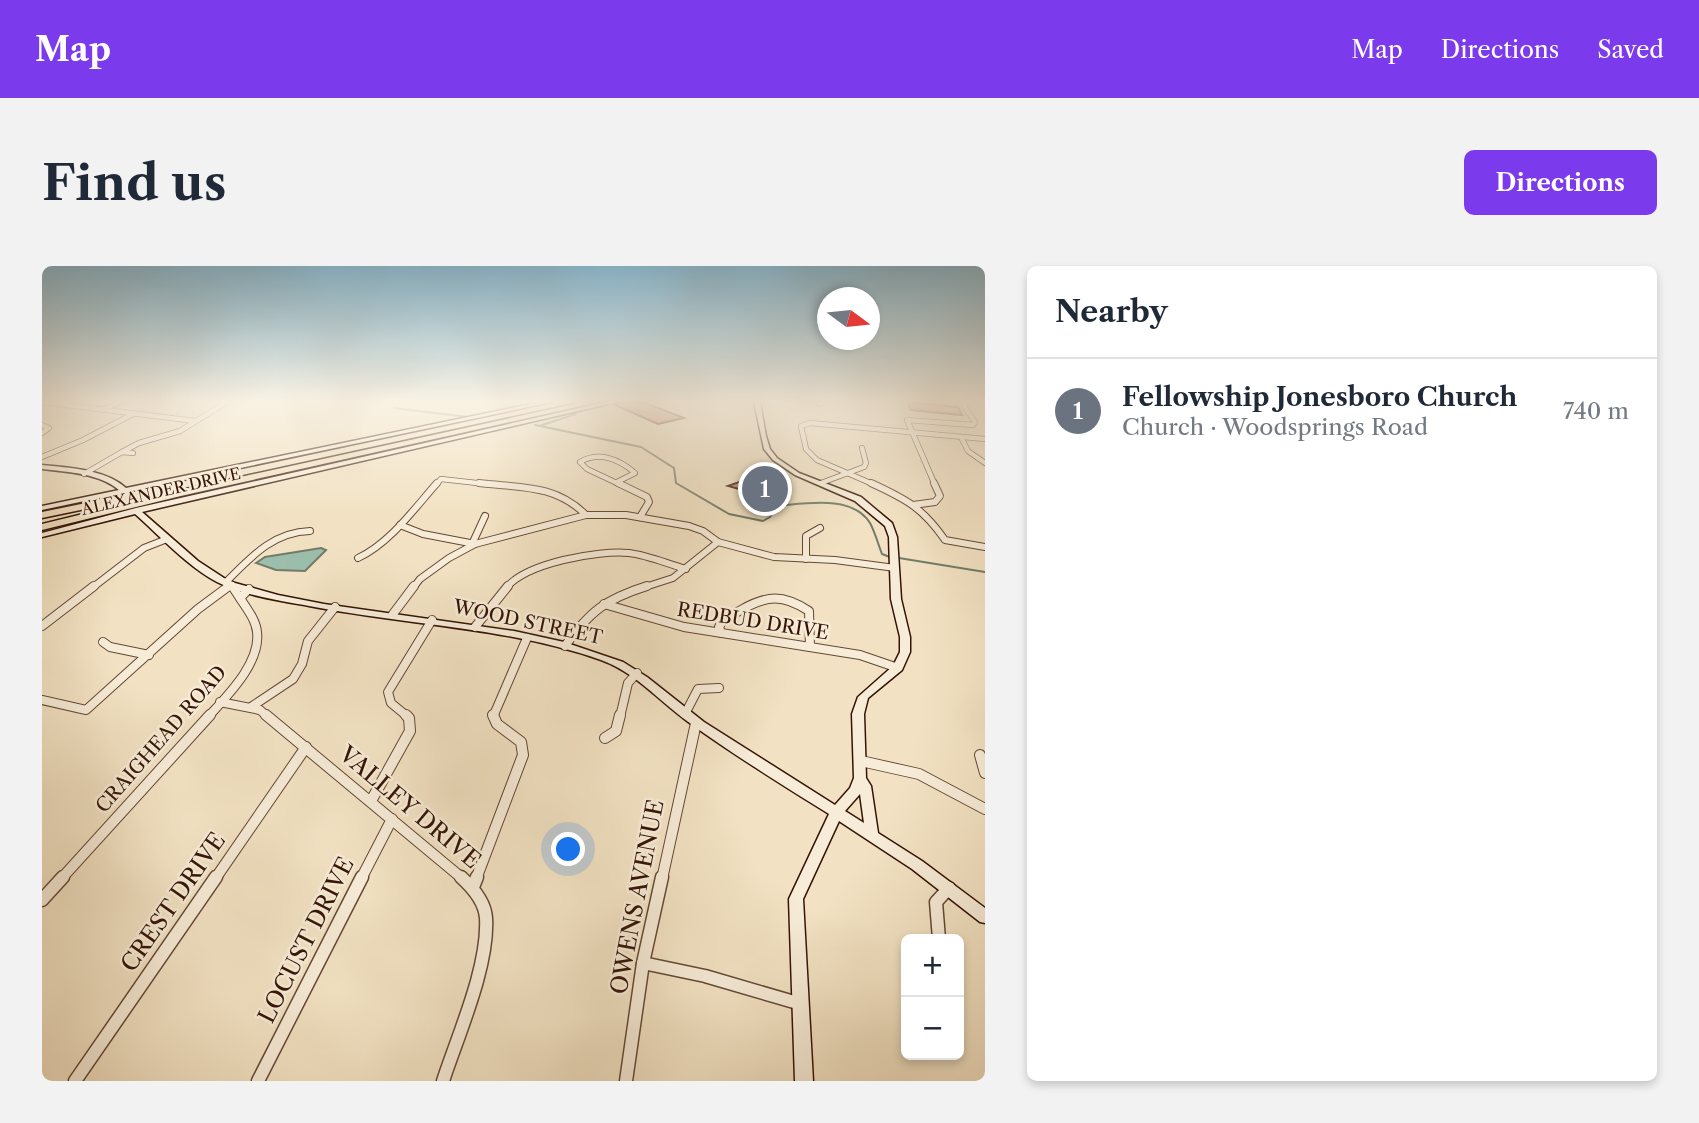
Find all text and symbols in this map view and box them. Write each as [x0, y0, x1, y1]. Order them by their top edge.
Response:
text: Map [35, 29, 111, 70]
text: Map [1351, 35, 1403, 64]
text: Directions [1441, 35, 1559, 64]
text: Saved [1597, 35, 1664, 64]
button: Directions [1464, 150, 1657, 215]
text: Find us [42, 152, 226, 213]
north arrow [817, 287, 880, 350]
text: Nearby [1055, 293, 1168, 330]
text: Fellowship Jonesboro Church [1122, 381, 1517, 413]
text: 1 [1073, 397, 1083, 425]
text: 740 m [1563, 397, 1629, 425]
text: Church · Woodsprings Road [1122, 413, 1428, 441]
street label: ALEXANDER DRIVE [78, 463, 243, 519]
pin: 1 [742, 463, 788, 515]
street label: WOOD STREET [450, 595, 605, 649]
street label: REDBUD DRIVE [675, 598, 831, 644]
street label: CRAIGHEAD ROAD [91, 661, 231, 817]
street label: VALLEY DRIVE [333, 739, 486, 874]
street label: OWENS AVENUE [604, 797, 670, 997]
street label: CREST DRIVE [115, 827, 231, 977]
your location [551, 832, 585, 866]
street label: LOCUST DRIVE [252, 852, 360, 1028]
map controls [901, 934, 964, 1060]
button: + [901, 934, 964, 997]
button: − [901, 997, 964, 1060]

